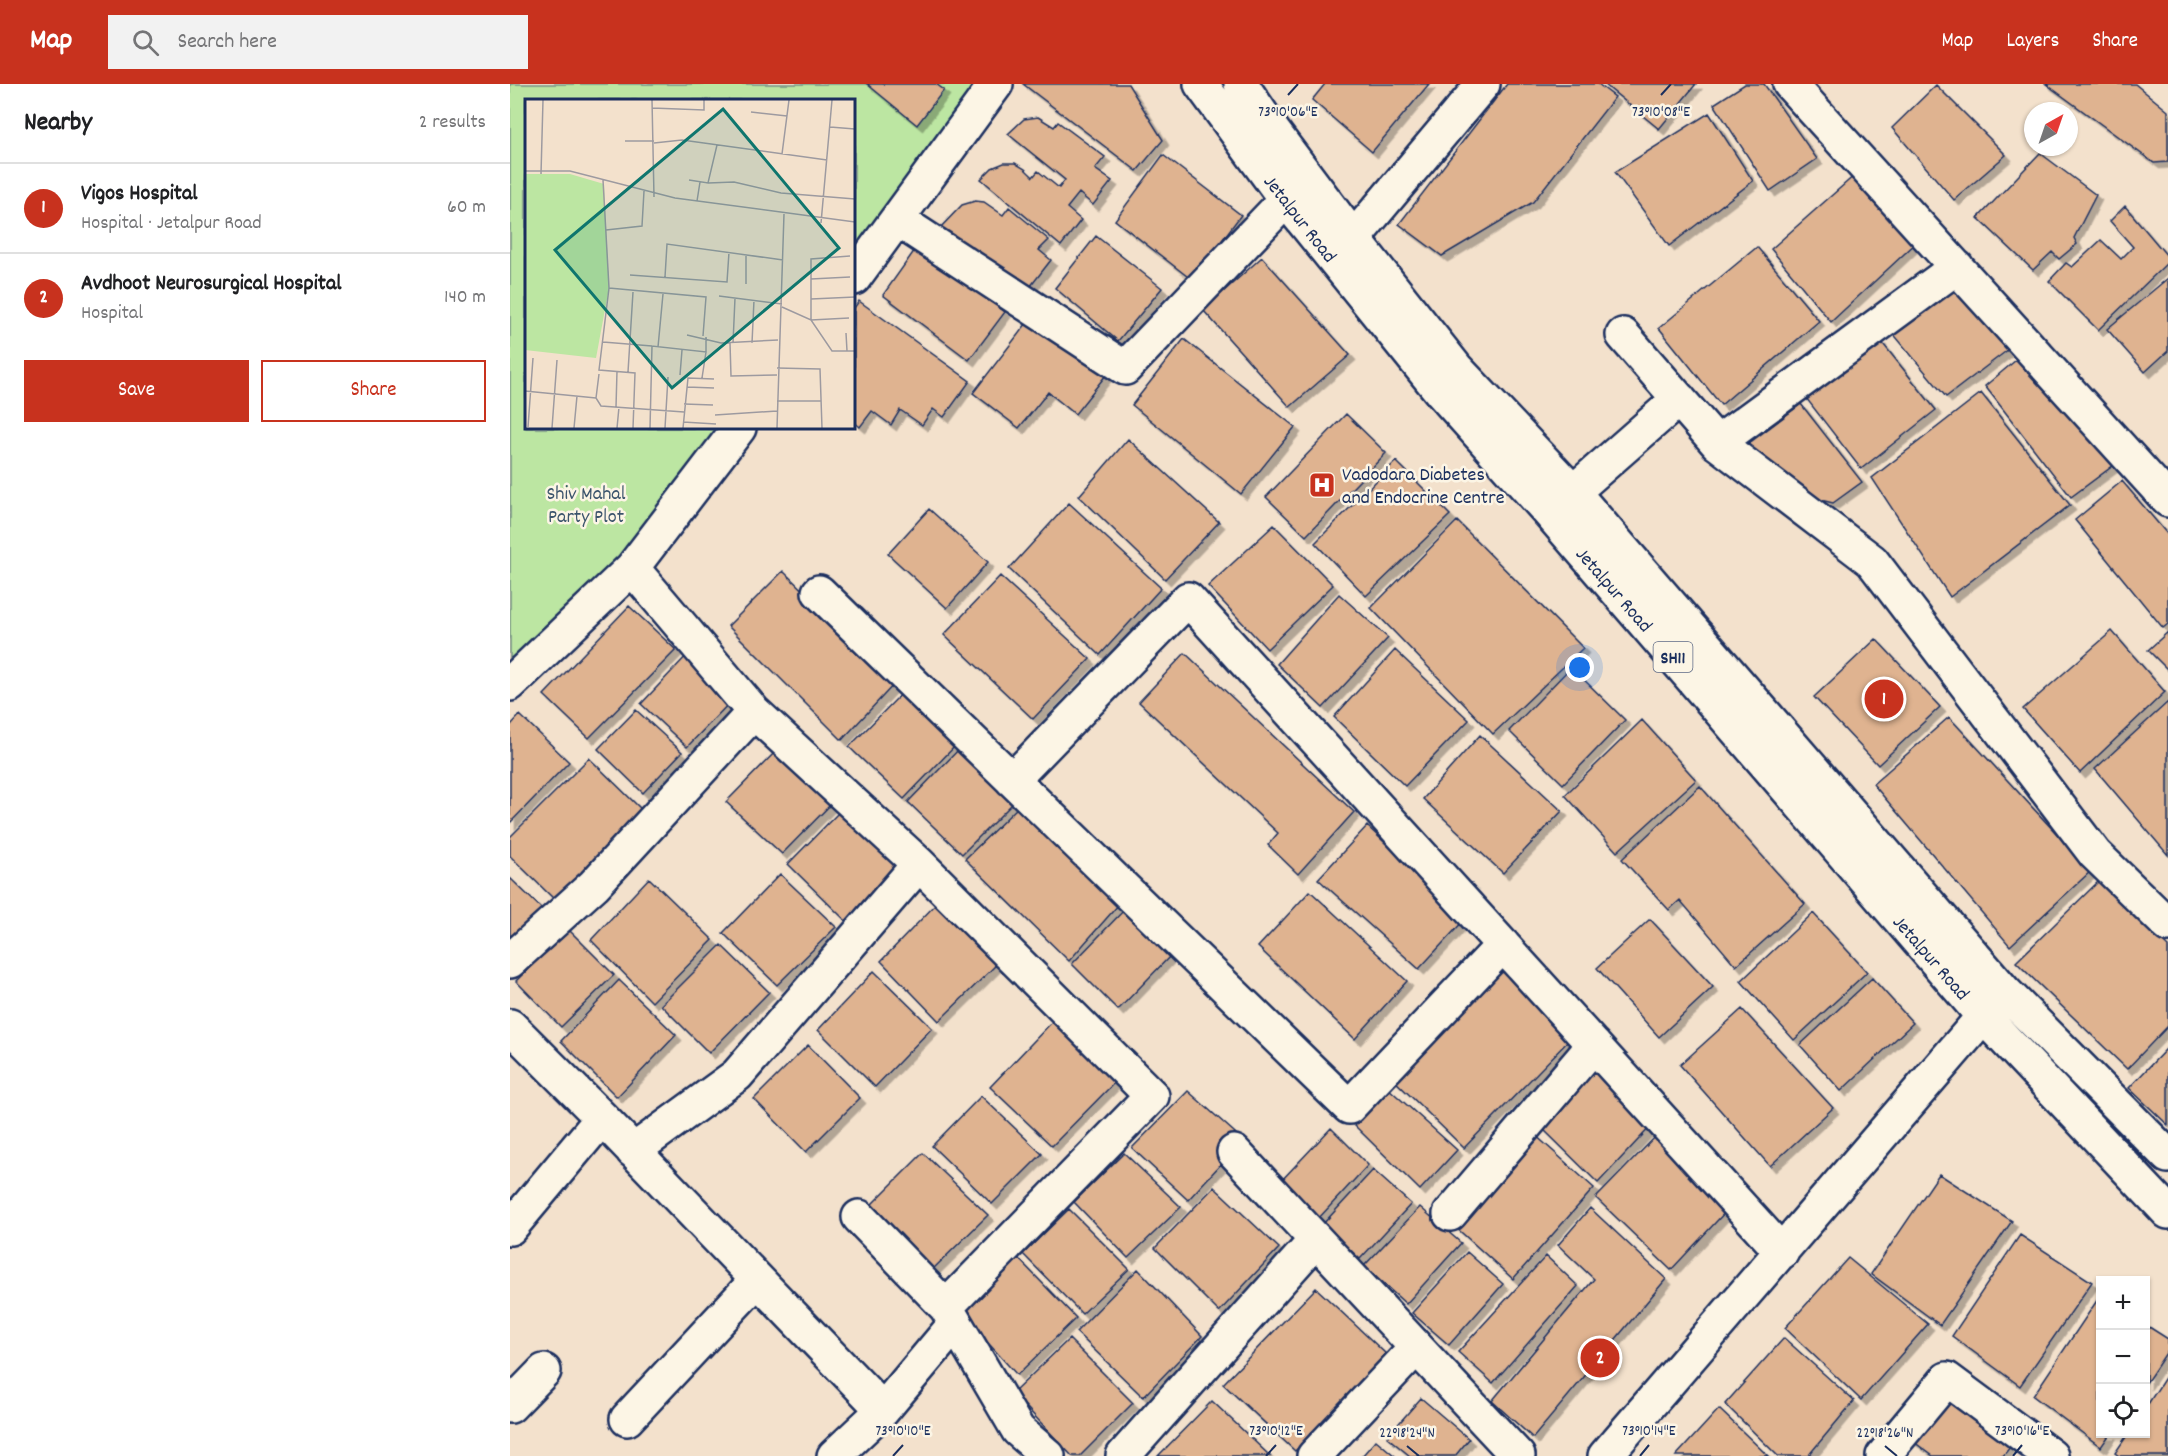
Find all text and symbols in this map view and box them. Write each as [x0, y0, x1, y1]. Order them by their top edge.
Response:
search box [108, 15, 528, 69]
text: Map [30, 22, 72, 62]
icon: search [129, 26, 162, 59]
text: Search here [177, 27, 277, 58]
text: Map [1942, 27, 1973, 57]
text: Layers [2006, 27, 2059, 57]
text: Share [2092, 27, 2138, 57]
inset map [525, 99, 855, 429]
text: 73°10'06"E [1258, 102, 1318, 124]
text: 73°10'08"E [1632, 102, 1690, 124]
north arrow [2024, 102, 2078, 156]
text: Nearby [24, 105, 92, 142]
text: 2 results [419, 109, 486, 137]
street label: Jetalpur Road [1255, 170, 1342, 270]
text: Vigos Hospital [81, 179, 198, 210]
text: 1 [41, 194, 46, 222]
text: 60 m [447, 194, 486, 222]
text: Hospital · Jetalpur Road [81, 210, 262, 238]
text: Avdhoot Neurosurgical Hospital [81, 269, 341, 300]
text: 2 [39, 284, 48, 312]
text: 140 m [444, 284, 486, 312]
text: Hospital [81, 300, 143, 328]
button: Save [24, 360, 249, 422]
button: Share [261, 360, 486, 422]
place label: Vadodara Diabetes and Endocrine Centre [1342, 462, 1505, 513]
hospital icon: Vadodara Diabetes and Endocrine Centre [1307, 470, 1337, 500]
park label: Shiv Mahal Party Plot [547, 481, 626, 532]
street label: Jetalpur Road [1568, 542, 1658, 640]
road number: SH11 [1654, 642, 1692, 672]
your location [1565, 653, 1594, 682]
pin: 1 [1864, 676, 1904, 722]
street label: Jetalpur Road [1885, 910, 1975, 1008]
map controls [2096, 1276, 2150, 1438]
button: + [2096, 1276, 2150, 1330]
button: − [2096, 1330, 2150, 1384]
pin: 2 [1580, 1336, 1620, 1380]
button: locate [2096, 1384, 2150, 1438]
text: 73°10'10"E [875, 1421, 931, 1443]
text: 73°10'12"E [1249, 1421, 1303, 1443]
text: 73°10'14"E [1622, 1421, 1676, 1443]
text: 73°10'16"E [1995, 1421, 2049, 1443]
text: 22°18'24"N [1379, 1423, 1435, 1445]
text: 22°18'26"N [1857, 1423, 1913, 1445]

